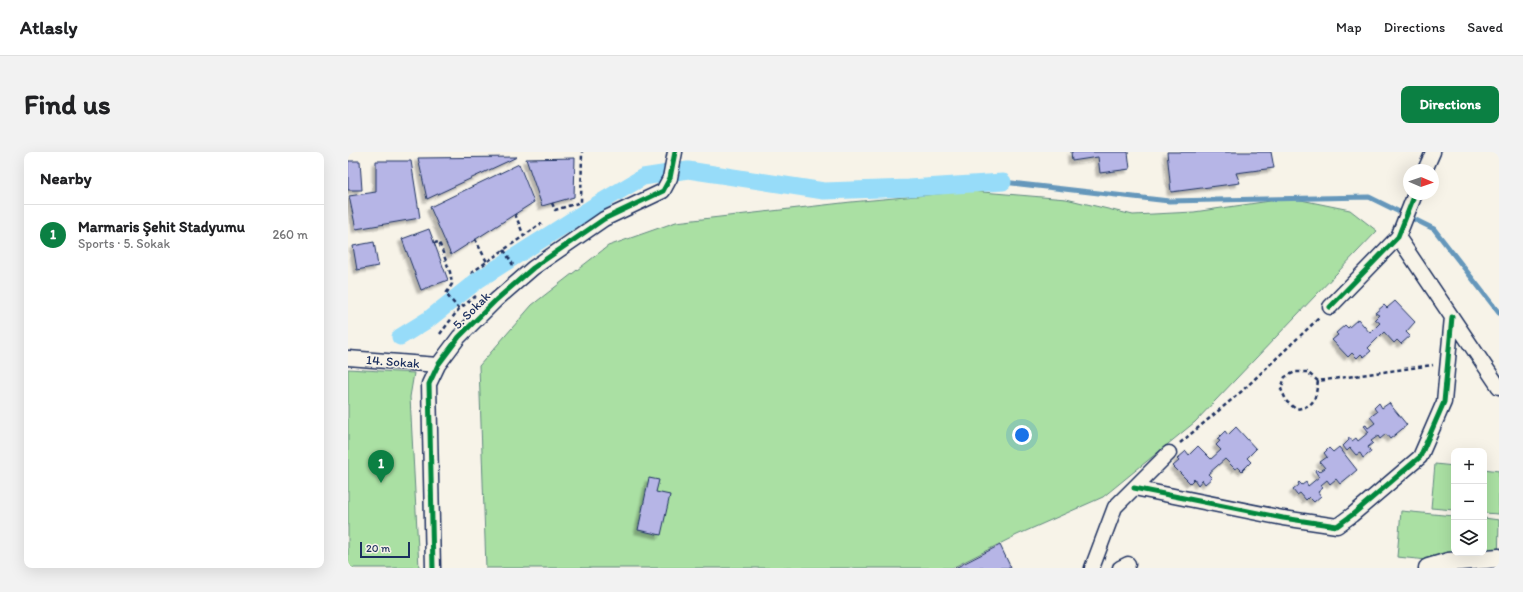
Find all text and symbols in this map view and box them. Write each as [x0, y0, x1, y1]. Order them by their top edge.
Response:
text: Atlasly [20, 16, 77, 39]
text: Map [1336, 19, 1362, 36]
text: Directions [1384, 19, 1445, 36]
text: Saved [1467, 19, 1503, 36]
button: Directions [1401, 86, 1499, 123]
text: Find us [24, 87, 111, 121]
north arrow [1403, 164, 1439, 200]
text: Nearby [40, 168, 92, 188]
text: Marmaris Şehit Stadyumu [78, 218, 245, 236]
text: 1 [50, 227, 56, 242]
text: 260 m [272, 227, 308, 242]
text: Sports · 5. Sokak [78, 236, 170, 251]
street label: 5. Sokak [450, 288, 493, 332]
street label: 14. Sokak [366, 352, 421, 371]
your location [1012, 425, 1032, 445]
map controls [1451, 448, 1487, 556]
button: + [1451, 448, 1487, 484]
pin: 1 [368, 450, 394, 483]
button: − [1451, 484, 1487, 520]
button: layers [1451, 520, 1487, 556]
scale bar [360, 540, 410, 559]
text: 20 m [366, 542, 390, 555]

